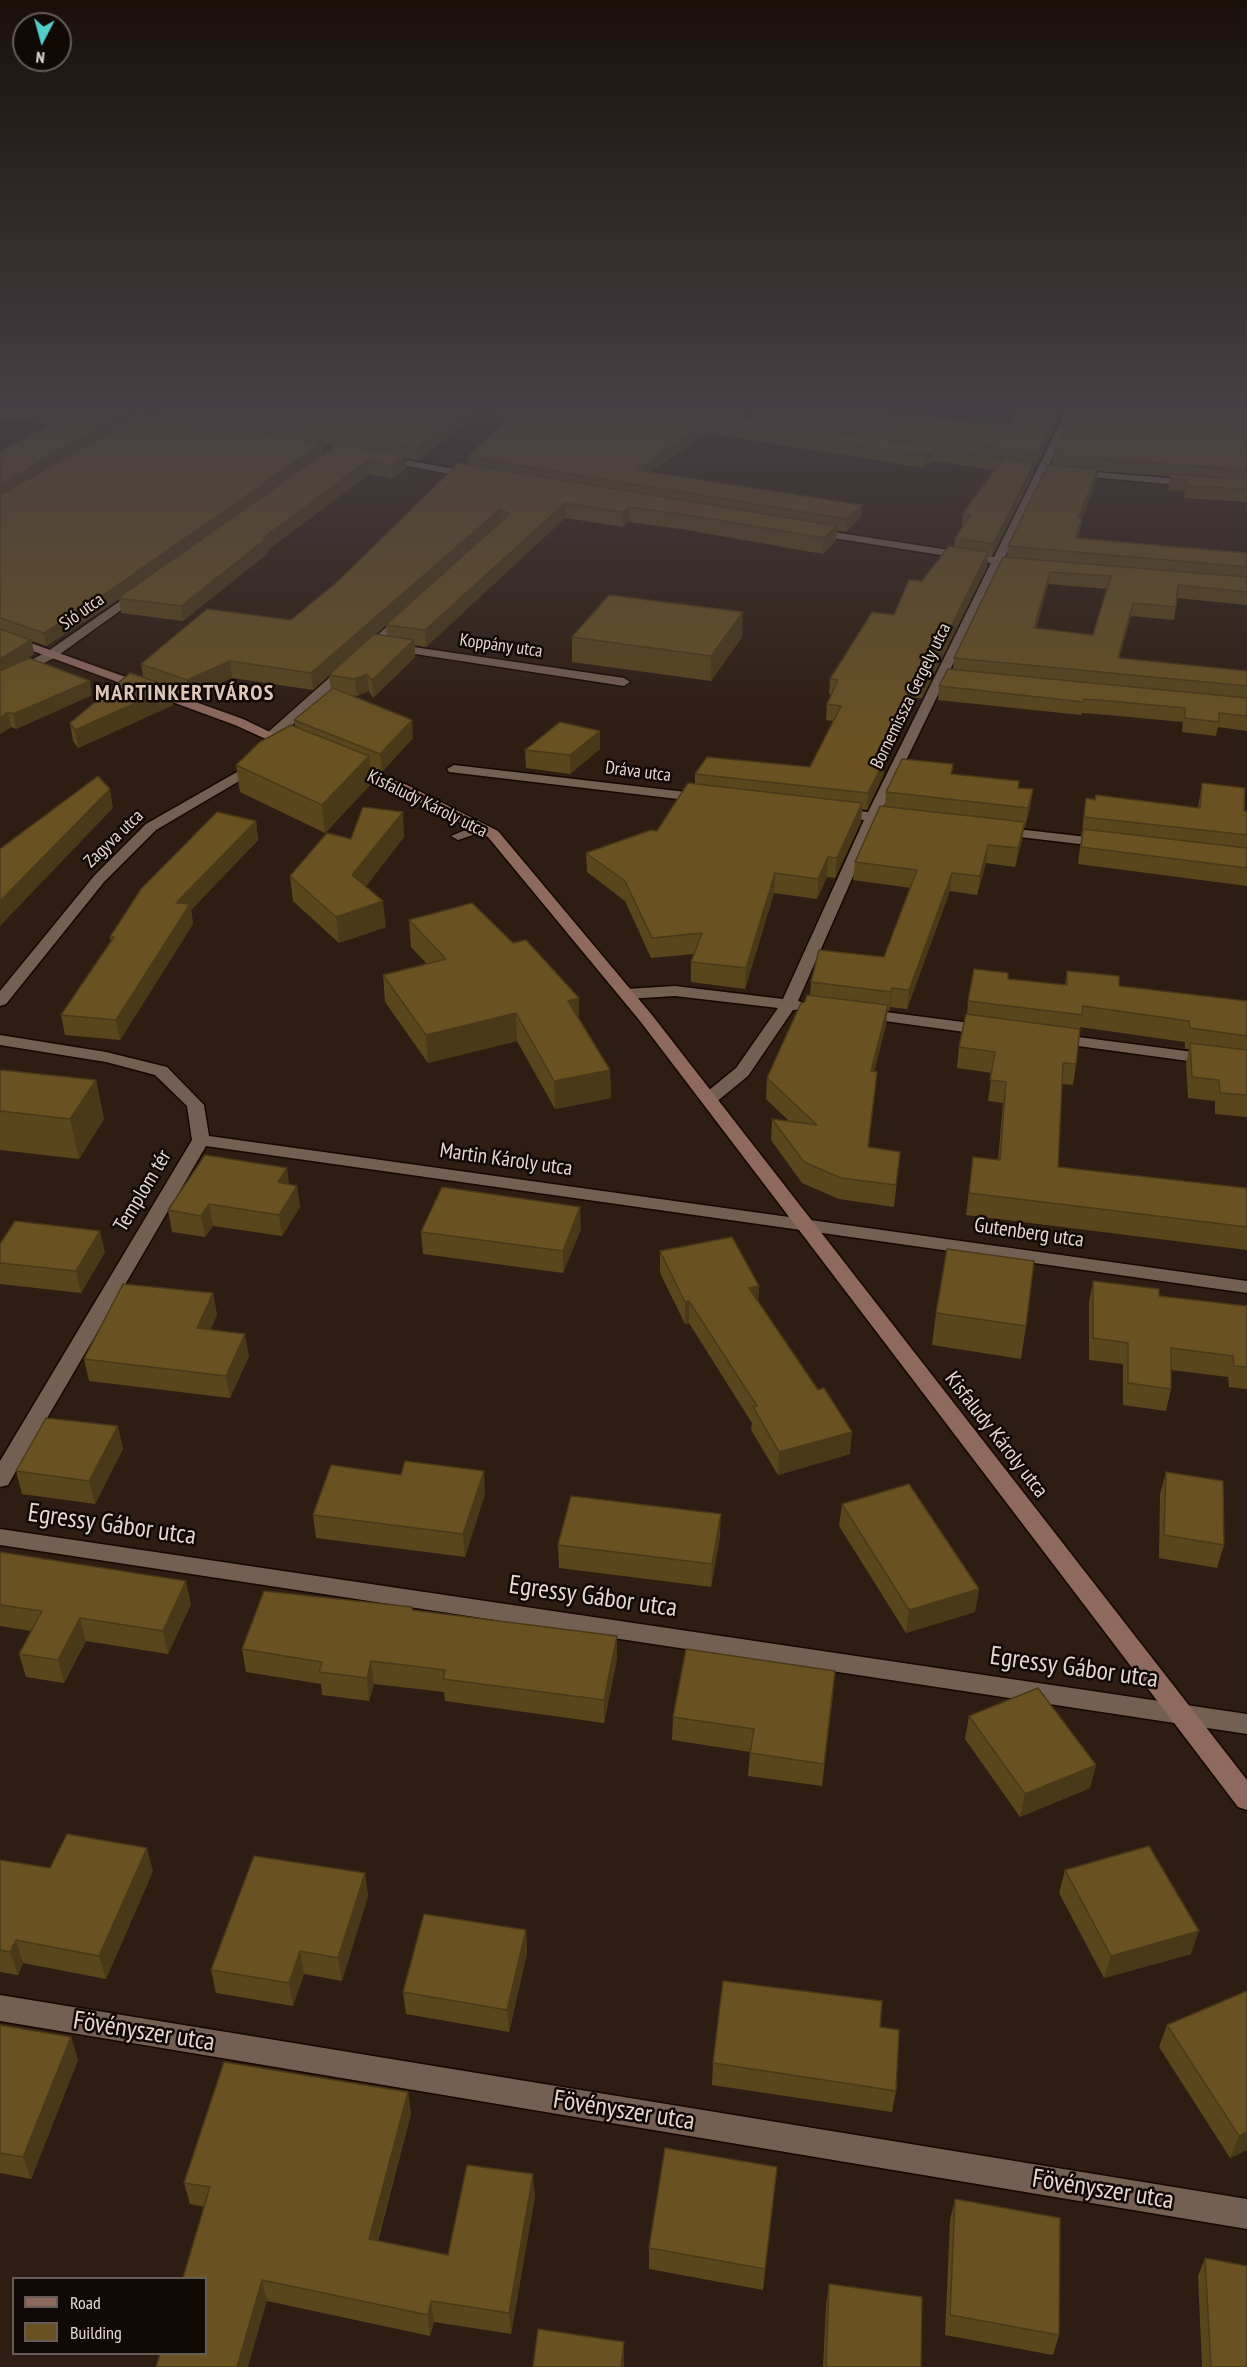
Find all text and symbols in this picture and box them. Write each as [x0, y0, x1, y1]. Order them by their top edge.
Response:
north arrow [12, 12, 72, 72]
text: N [35, 48, 46, 68]
street label: Sió utca [56, 589, 108, 635]
street label: Bornemissza Gergely utca [866, 620, 956, 772]
street label: Koppány utca [458, 629, 544, 663]
district label: MARTINKERTVÁROS [95, 681, 275, 707]
street label: Dráva utca [604, 757, 672, 787]
street label: Kisfaludy Károly utca [363, 766, 491, 842]
street label: Zagyva utca [80, 806, 148, 872]
street label: Martin Károly utca [438, 1138, 574, 1182]
street label: Templom tér [109, 1146, 177, 1236]
street label: Gutenberg utca [972, 1213, 1086, 1253]
street label: Kisfaludy Károly utca [939, 1367, 1053, 1503]
street label: Egressy Gábor utca [26, 1498, 198, 1552]
street label: Egressy Gábor utca [507, 1570, 679, 1624]
street label: Egressy Gábor utca [988, 1641, 1160, 1695]
street label: Fövényszer utca [71, 2005, 217, 2059]
street label: Fövényszer utca [551, 2084, 697, 2138]
street label: Fövényszer utca [1030, 2163, 1176, 2217]
legend [12, 2277, 207, 2355]
text: Road [70, 2291, 101, 2314]
text: Building [70, 2321, 122, 2344]

